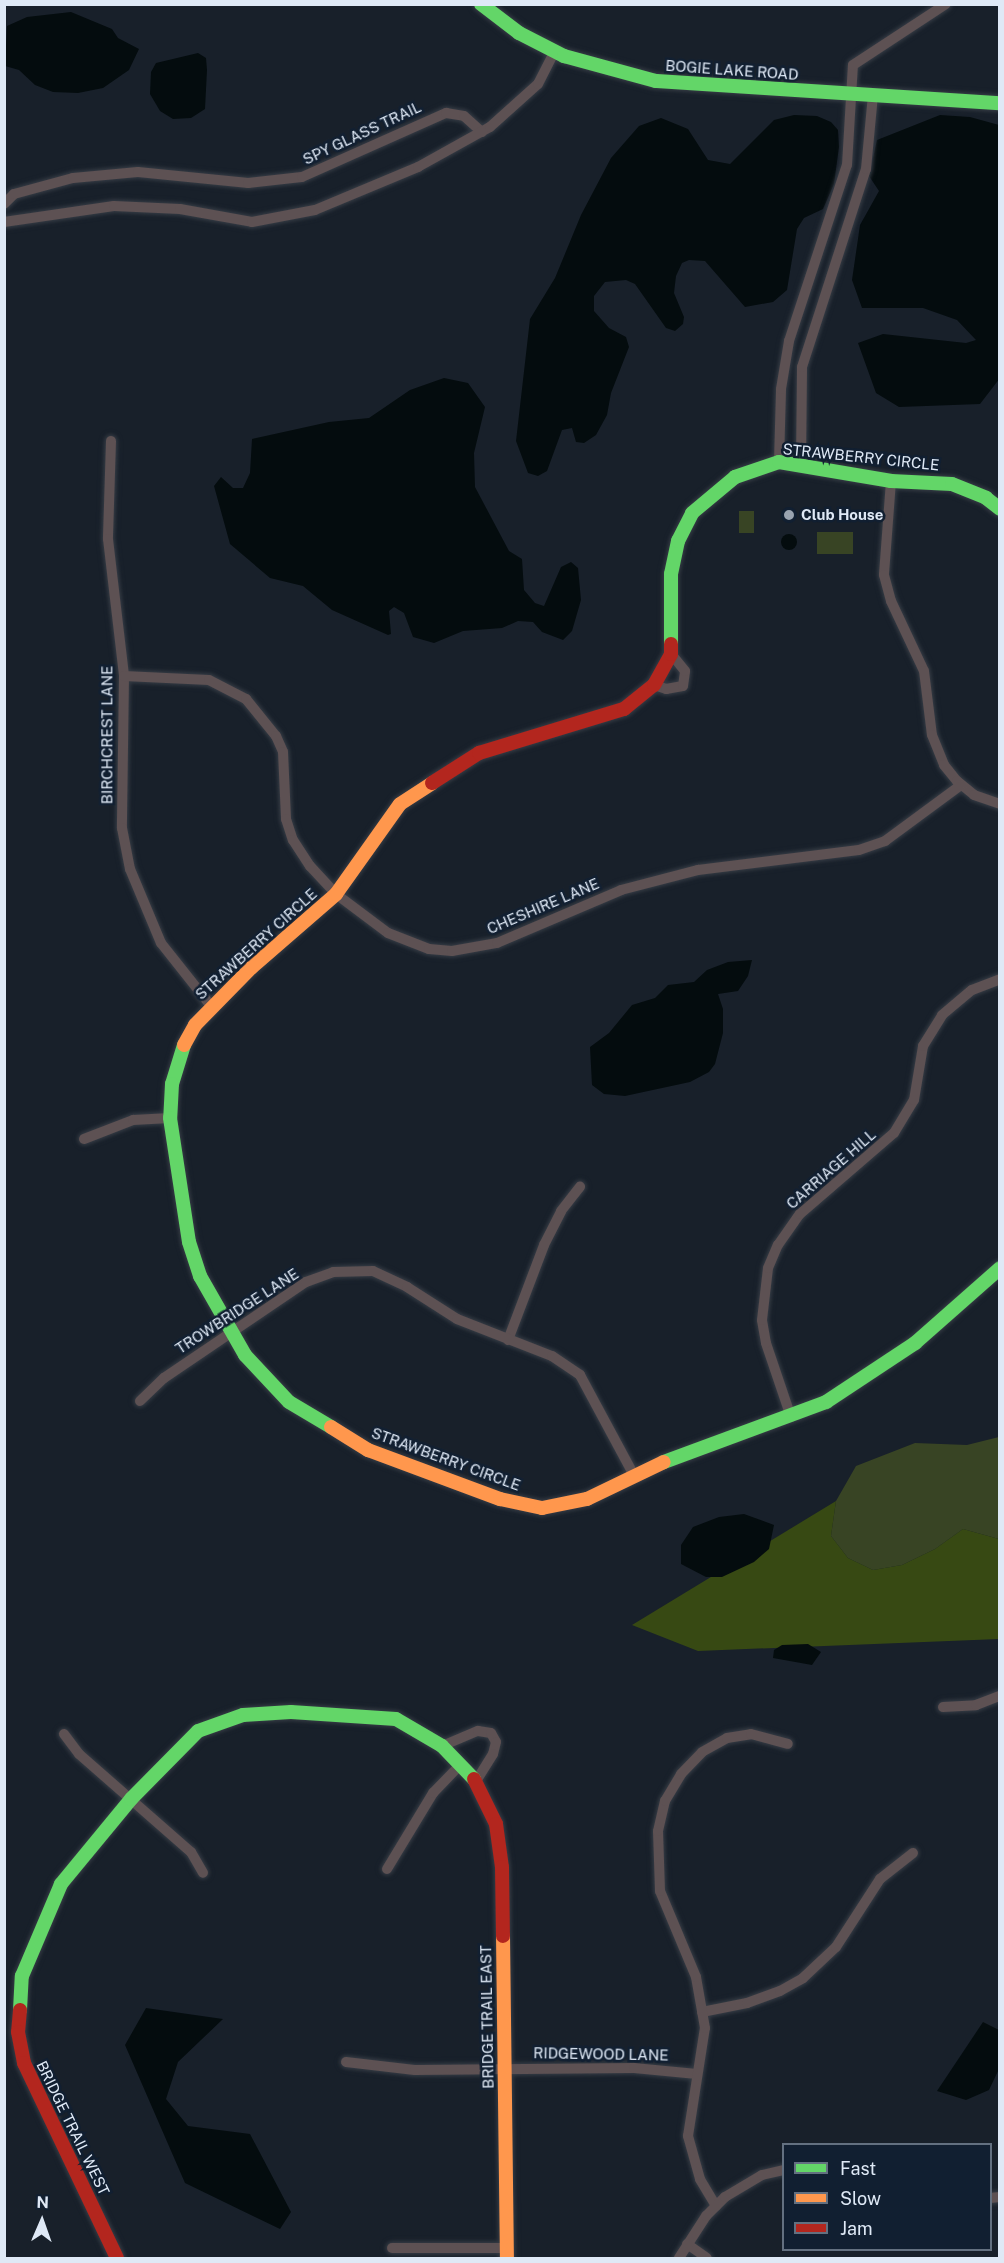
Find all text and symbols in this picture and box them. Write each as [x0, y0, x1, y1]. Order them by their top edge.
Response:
street label: BOGIE LAKE ROAD [665, 56, 799, 84]
street label: SPY GLASS TRAIL [300, 98, 424, 168]
street label: STRAWBERRY CIRCLE [782, 440, 940, 474]
place label: Club House [801, 506, 883, 524]
marker: Club House [782, 508, 796, 522]
street label: BIRCHCREST LANE [98, 666, 116, 804]
street label: CHESHIRE LANE [484, 874, 602, 938]
street label: STRAWBERRY CIRCLE [191, 885, 321, 1003]
street label: CARRIAGE HILL [783, 1125, 879, 1213]
street label: TROWBRIDGE LANE [172, 1265, 302, 1357]
street label: STRAWBERRY CIRCLE [369, 1424, 523, 1494]
street label: BRIDGE TRAIL EAST [477, 1945, 497, 2089]
street label: RIDGEWOOD LANE [533, 2044, 669, 2064]
street label: BRIDGE TRAIL WEST [33, 2058, 113, 2198]
legend [782, 2143, 992, 2251]
text: Fast [840, 2158, 876, 2179]
text: Slow [840, 2188, 881, 2209]
north arrow [12, 2191, 72, 2251]
text: N [36, 2193, 49, 2212]
text: Jam [840, 2218, 873, 2239]

